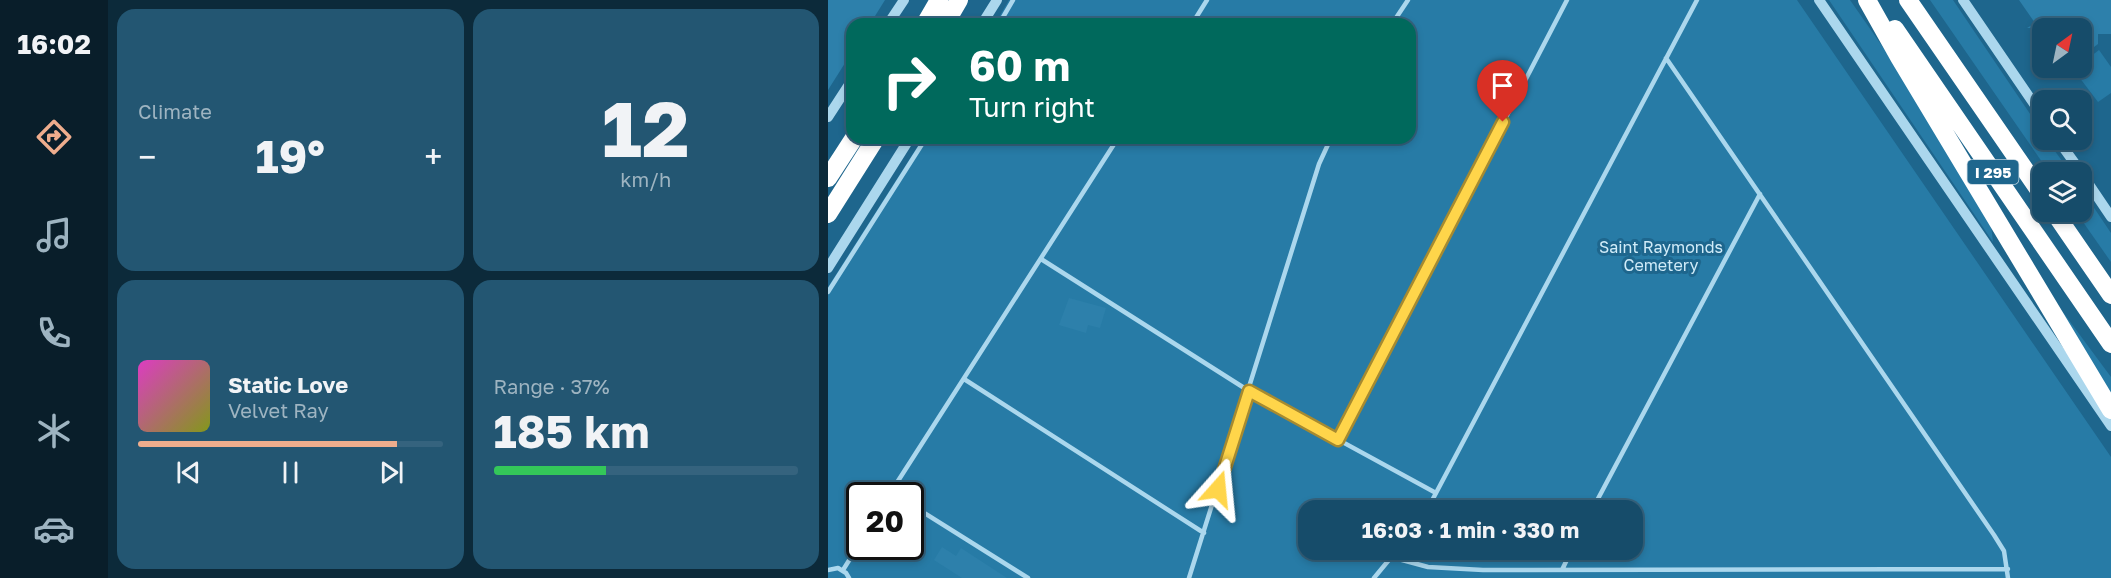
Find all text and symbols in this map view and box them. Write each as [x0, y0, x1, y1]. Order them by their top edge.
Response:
north arrow [2032, 18, 2092, 78]
map controls [2032, 18, 2092, 222]
text: 16:02 [17, 28, 91, 60]
text: 60 m [969, 40, 1070, 90]
icon: right [870, 42, 948, 120]
pin [1477, 60, 1528, 122]
icon: arrive [1486, 69, 1519, 102]
text: 12 [602, 81, 690, 174]
button: search [2032, 90, 2092, 150]
text: Turn right [969, 91, 1095, 123]
text: Climate [138, 99, 212, 123]
icon: directions [33, 116, 75, 158]
text: 19° [256, 129, 325, 183]
text: − [138, 137, 156, 176]
text: + [424, 137, 443, 176]
road number: I 295 [1968, 160, 2018, 184]
button: layers [2032, 162, 2092, 222]
text: km/h [620, 167, 671, 191]
icon: music [33, 214, 75, 256]
park label: Saint Raymonds Cemetery [1599, 237, 1723, 275]
icon: phone [33, 312, 75, 354]
text: Static Love [228, 371, 348, 398]
text: Range · 37% [494, 374, 610, 398]
text: Velvet Ray [228, 398, 329, 422]
text: 185 km [494, 404, 650, 458]
icon: climate [33, 410, 75, 452]
icon: previous [172, 456, 205, 489]
icon: pause [274, 456, 307, 489]
icon: next [375, 456, 408, 489]
position arrow [1186, 457, 1250, 521]
speed limit sign: 20 [846, 482, 924, 560]
icon: car [33, 508, 75, 550]
text: 16:03 · 1 min · 330 m [1362, 516, 1579, 543]

